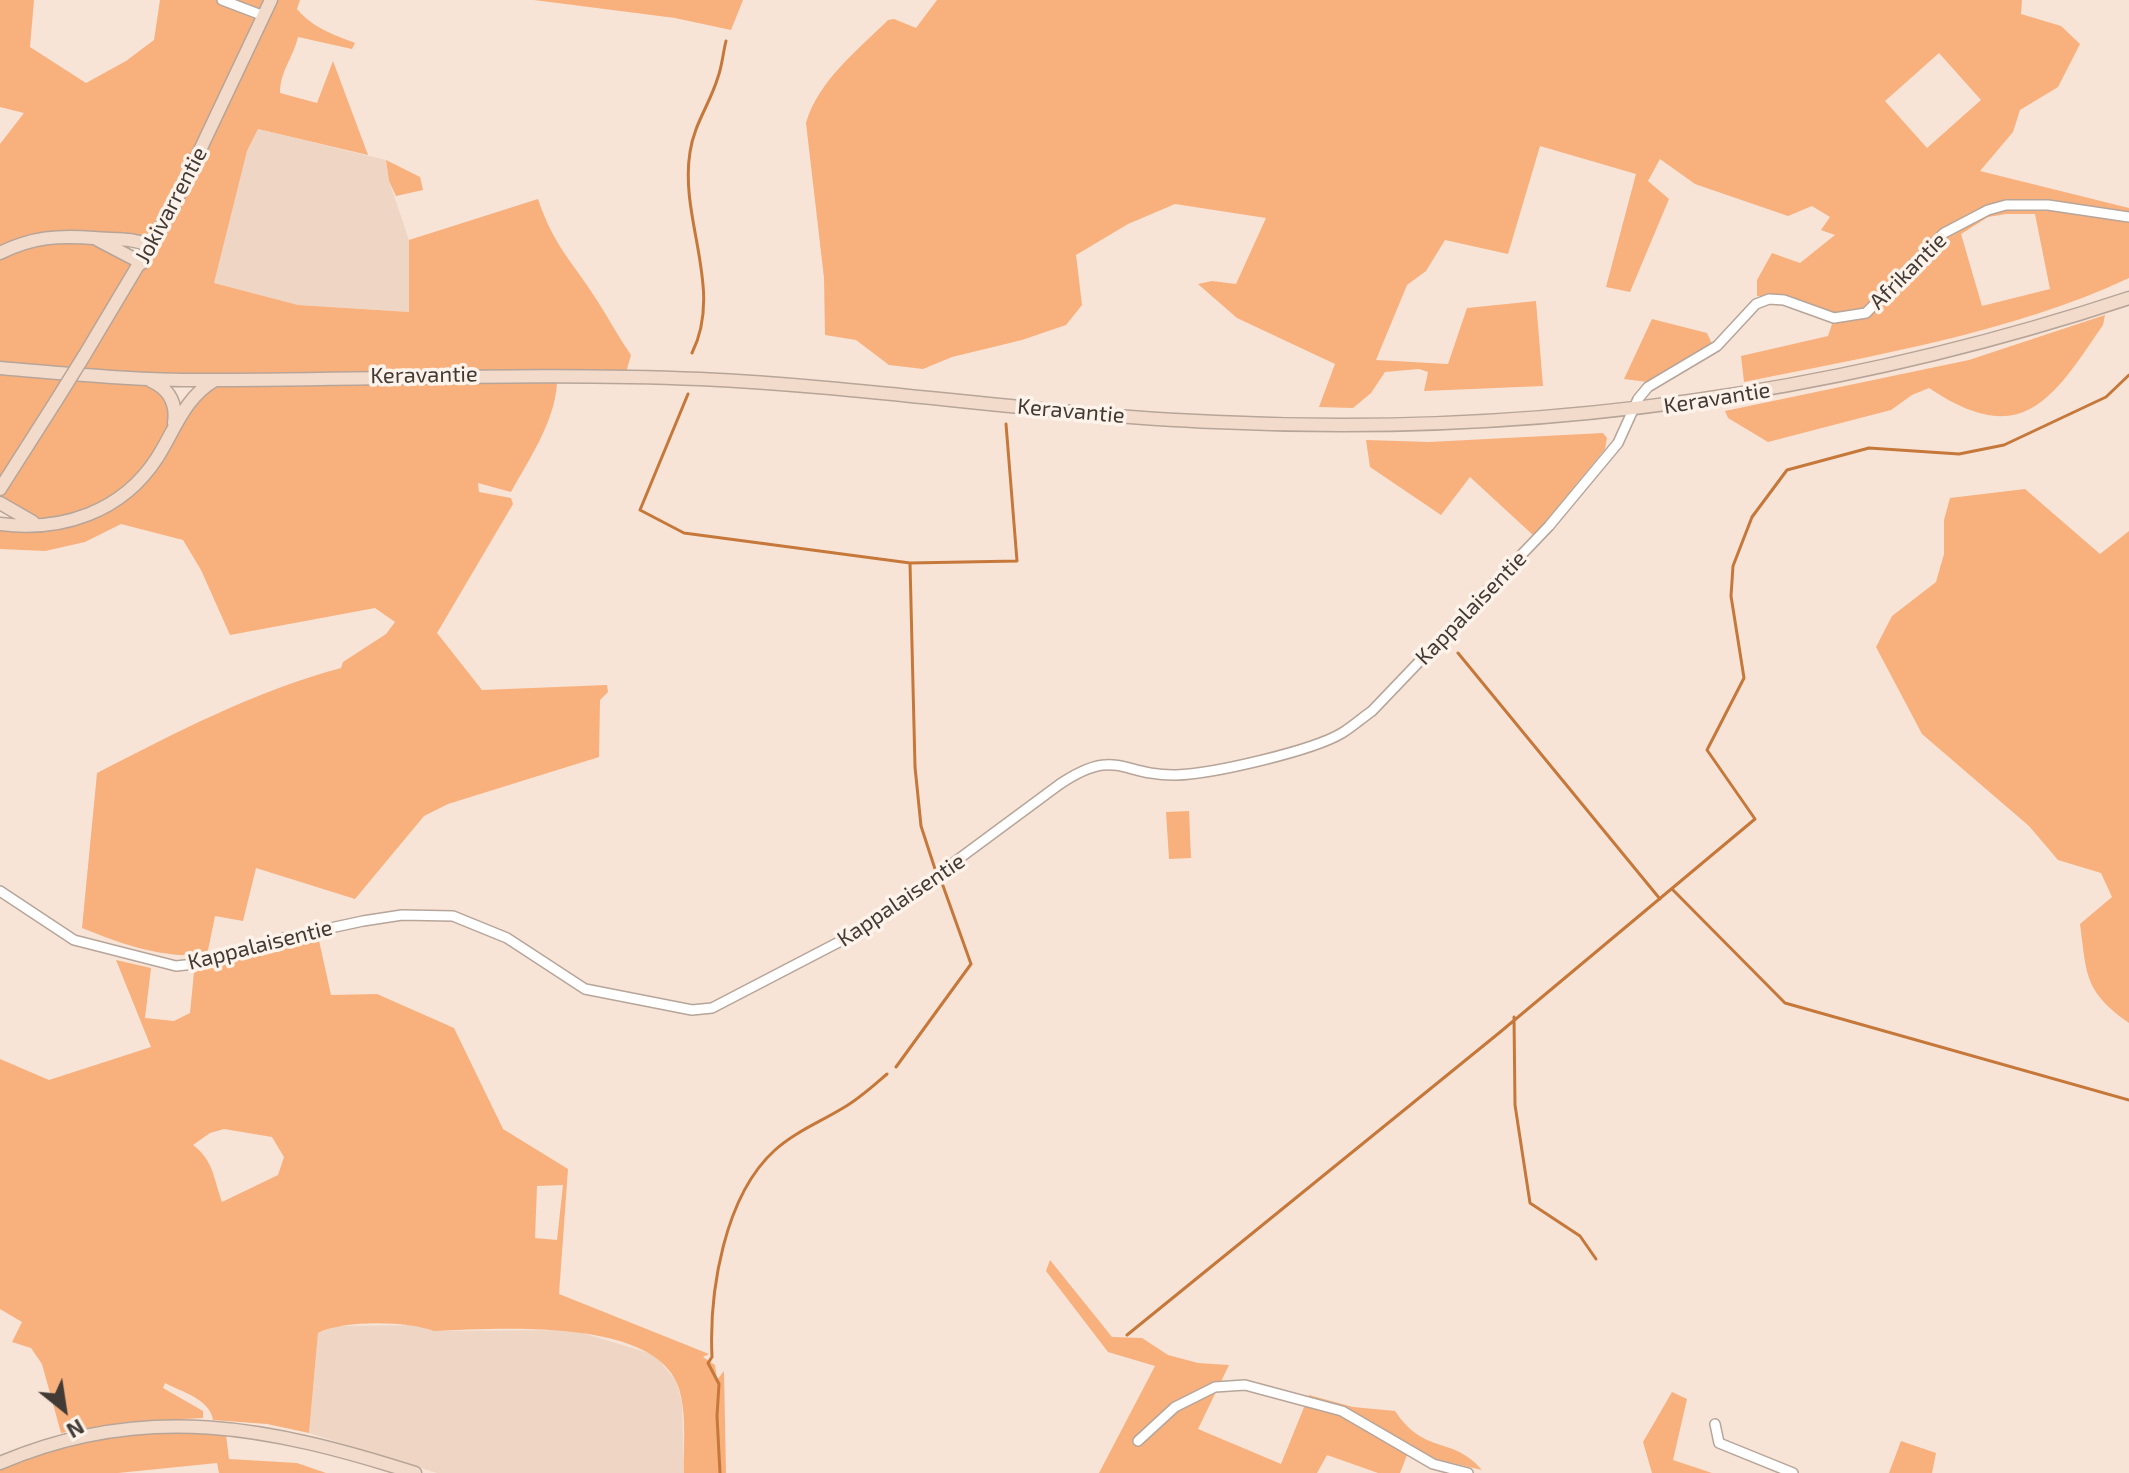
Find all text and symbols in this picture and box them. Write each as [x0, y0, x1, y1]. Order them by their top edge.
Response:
street label: Jokivarrentie [129, 142, 213, 268]
street label: Afrikantie [1864, 227, 1952, 315]
street label: Keravantie [370, 361, 478, 389]
street label: Keravantie [1662, 377, 1772, 419]
street label: Keravantie [1016, 393, 1126, 429]
street label: Kappalaisentie [1410, 546, 1532, 670]
street label: Kappalaisentie [832, 848, 970, 952]
street label: Kappalaisentie [185, 914, 335, 976]
north arrow [24, 1369, 104, 1449]
text: N [63, 1415, 89, 1445]

